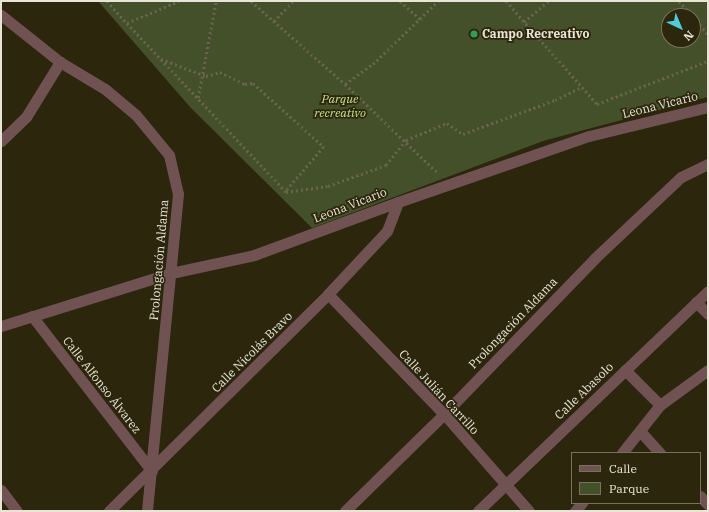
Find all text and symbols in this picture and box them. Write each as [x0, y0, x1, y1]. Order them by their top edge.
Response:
north arrow [661, 8, 701, 48]
place label: Campo Recreativo [482, 27, 589, 41]
text: N [681, 28, 697, 44]
marker: Campo Recreativo [469, 29, 479, 39]
street label: Leona Vicario [621, 89, 699, 121]
park label: Parque recreativo [314, 92, 366, 120]
street label: Leona Vicario [311, 184, 389, 226]
street label: Prolongación Aldama [147, 199, 171, 321]
street label: Prolongación Aldama [466, 274, 560, 372]
street label: Calle Nicolás Bravo [209, 309, 295, 395]
street label: Calle Alfonso Álvarez [60, 334, 144, 436]
street label: Calle Julián Carrillo [396, 347, 482, 437]
street label: Calle Abasolo [552, 360, 616, 422]
legend [571, 452, 701, 504]
text: Calle [609, 461, 637, 476]
text: Parque [609, 481, 649, 496]

